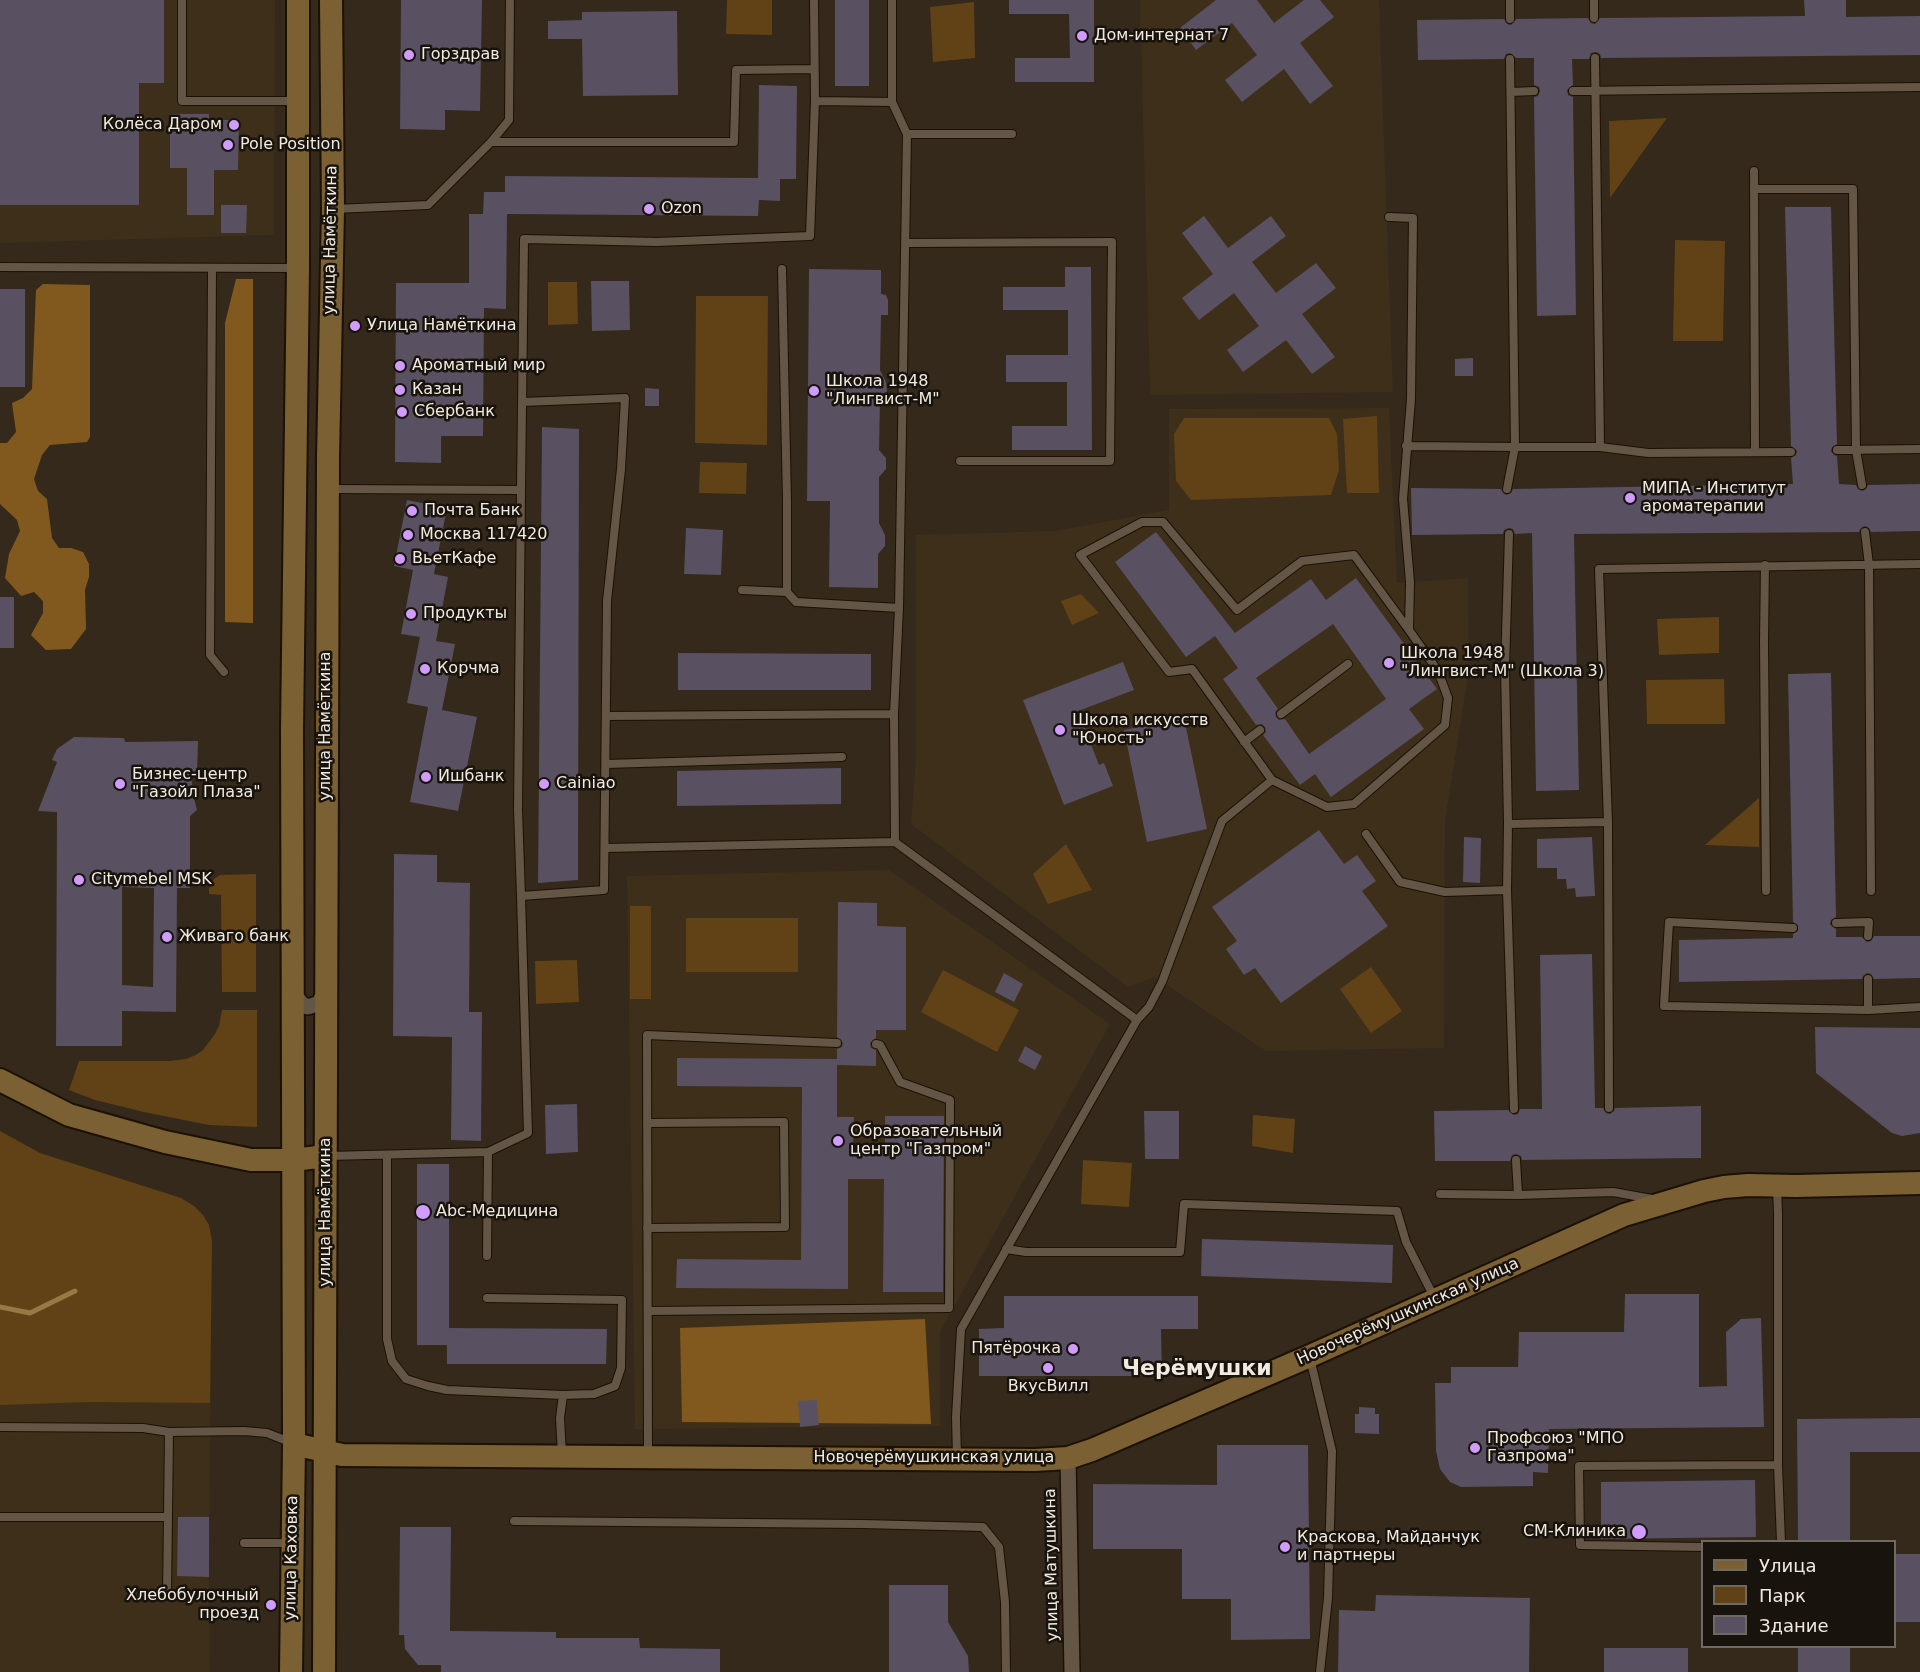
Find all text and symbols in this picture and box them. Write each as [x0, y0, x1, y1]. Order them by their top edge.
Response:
place label: Дом-интернат 7 [1094, 26, 1229, 46]
marker: Дом-интернат 7 [1075, 29, 1089, 43]
place label: Горздрав [421, 45, 500, 65]
marker: Горздрав [402, 48, 416, 62]
place label: Колёса Даром [103, 115, 222, 135]
marker: Колёса Даром [227, 118, 241, 132]
place label: Pole Position [240, 135, 341, 155]
marker: Pole Position [221, 138, 235, 152]
street label: улица Намёткина [320, 165, 342, 315]
place label: Ozon [661, 199, 702, 219]
marker: Ozon [642, 202, 656, 216]
place label: Улица Намёткина [367, 316, 517, 336]
marker: Улица Намёткина [348, 319, 362, 333]
place label: Ароматный мир [412, 356, 545, 376]
marker: Ароматный мир [393, 359, 407, 373]
place label: Школа 1948 "Лингвист-М" [826, 372, 940, 410]
place label: Казан [412, 380, 462, 400]
marker: Казан [393, 383, 407, 397]
marker: Школа 1948 "Лингвист-М" [807, 384, 821, 398]
place label: Сбербанк [414, 402, 495, 422]
marker: Сбербанк [395, 405, 409, 419]
place label: МИПА - Институт ароматерапии [1642, 479, 1786, 517]
marker: МИПА - Институт ароматерапии [1623, 491, 1637, 505]
place label: Почта Банк [424, 501, 520, 521]
marker: Почта Банк [405, 504, 419, 518]
place label: Москва 117420 [420, 525, 547, 545]
marker: Москва 117420 [401, 528, 415, 542]
place label: ВьетКафе [412, 549, 496, 569]
marker: ВьетКафе [393, 552, 407, 566]
place label: Продукты [423, 604, 507, 624]
marker: Продукты [404, 607, 418, 621]
place label: Школа 1948 "Лингвист-М" (Школа 3) [1401, 644, 1604, 682]
street label: улица Намёткина [316, 651, 336, 801]
marker: Школа 1948 "Лингвист-М" (Школа 3) [1382, 656, 1396, 670]
place label: Корчма [437, 659, 500, 679]
marker: Корчма [418, 662, 432, 676]
place label: Школа искусств "Юность" [1072, 711, 1208, 749]
marker: Школа искусств "Юность" [1053, 723, 1067, 737]
place label: Бизнес-центр "Газойл Плаза" [132, 765, 261, 803]
place label: Ишбанк [438, 767, 504, 787]
marker: Ишбанк [419, 770, 433, 784]
place label: Cainiao [556, 774, 616, 794]
marker: Бизнес-центр "Газойл Плаза" [113, 777, 127, 791]
marker: Cainiao [537, 777, 551, 791]
place label: Citymebel MSK [91, 870, 212, 890]
marker: Citymebel MSK [72, 873, 86, 887]
place label: Живаго банк [179, 927, 289, 947]
marker: Живаго банк [160, 930, 174, 944]
place label: Образовательный центр "Газпром" [850, 1122, 1002, 1160]
marker: Образовательный центр "Газпром" [831, 1134, 845, 1148]
street label: улица Намёткина [316, 1137, 336, 1287]
place label: Abc-Медицина [436, 1202, 558, 1222]
marker: Abc-Медицина [414, 1203, 432, 1221]
street label: Новочерёмушкинская улица [1294, 1254, 1522, 1370]
place label: Пятёрочка [971, 1339, 1061, 1359]
marker: Пятёрочка [1066, 1342, 1080, 1356]
district label: Черёмушки [1122, 1356, 1272, 1382]
marker: ВкусВилл [1041, 1361, 1055, 1375]
place label: ВкусВилл [1008, 1377, 1088, 1397]
place label: Профсоюз "МПО Газпрома" [1487, 1429, 1624, 1467]
marker: Профсоюз "МПО Газпрома" [1468, 1441, 1482, 1455]
street label: Новочерёмушкинская улица [814, 1448, 1054, 1468]
street label: улица Матушкина [1041, 1488, 1063, 1642]
street label: улица Каховка [281, 1495, 303, 1621]
place label: СМ-Клиника [1523, 1522, 1626, 1542]
marker: СМ-Клиника [1630, 1523, 1648, 1541]
place label: Краскова, Майданчук и партнеры [1297, 1528, 1480, 1566]
marker: Краскова, Майданчук и партнеры [1278, 1540, 1292, 1554]
legend [1701, 1540, 1896, 1648]
text: Улица [1759, 1555, 1816, 1576]
text: Парк [1759, 1585, 1806, 1606]
place label: Хлебобулочный проезд [126, 1586, 259, 1624]
marker: Хлебобулочный проезд [264, 1598, 278, 1612]
text: Здание [1759, 1615, 1829, 1636]

